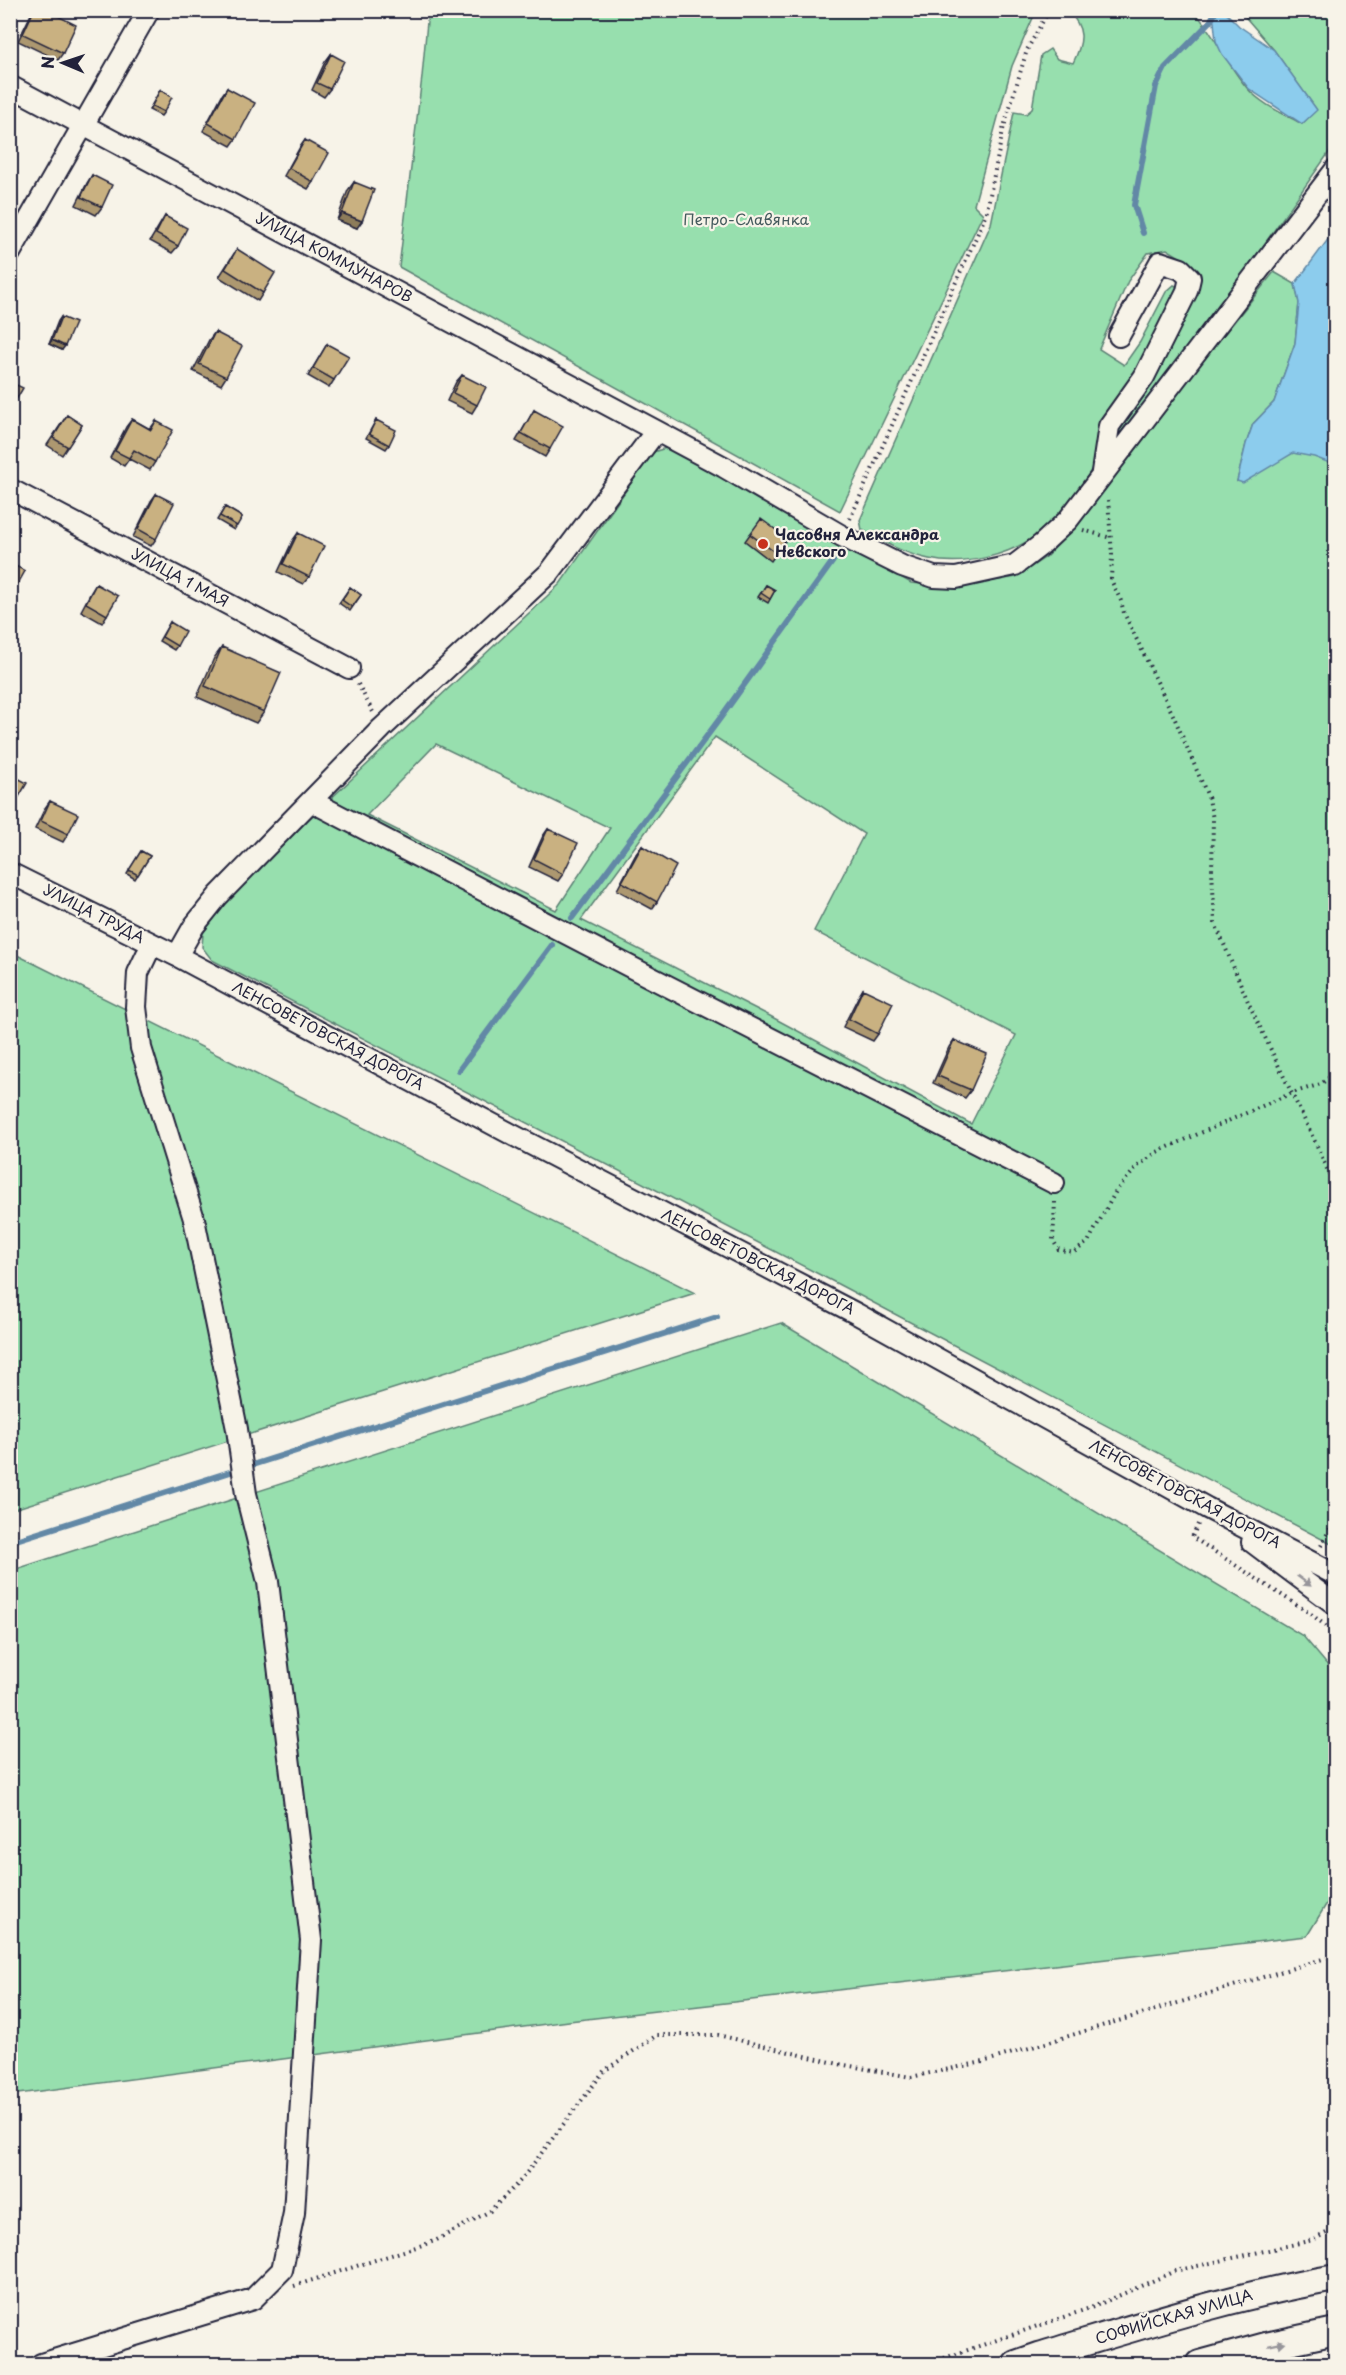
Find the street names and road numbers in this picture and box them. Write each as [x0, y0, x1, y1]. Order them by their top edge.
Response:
street label: УЛИЦА КОММУНАРОВ [252, 206, 417, 308]
street label: УЛИЦА 1 МАЯ [128, 541, 233, 612]
street label: УЛИЦА ТРУДА [40, 877, 149, 948]
street label: ЛЕНСОВЕТОВСКАЯ ДОРОГА [229, 974, 429, 1095]
street label: ЛЕНСОВЕТОВСКАЯ ДОРОГА [658, 1202, 859, 1320]
street label: ЛЕНСОВЕТОВСКАЯ ДОРОГА [1086, 1432, 1286, 1553]
street label: СОФИЙСКАЯ УЛИЦА [1092, 2282, 1255, 2349]

